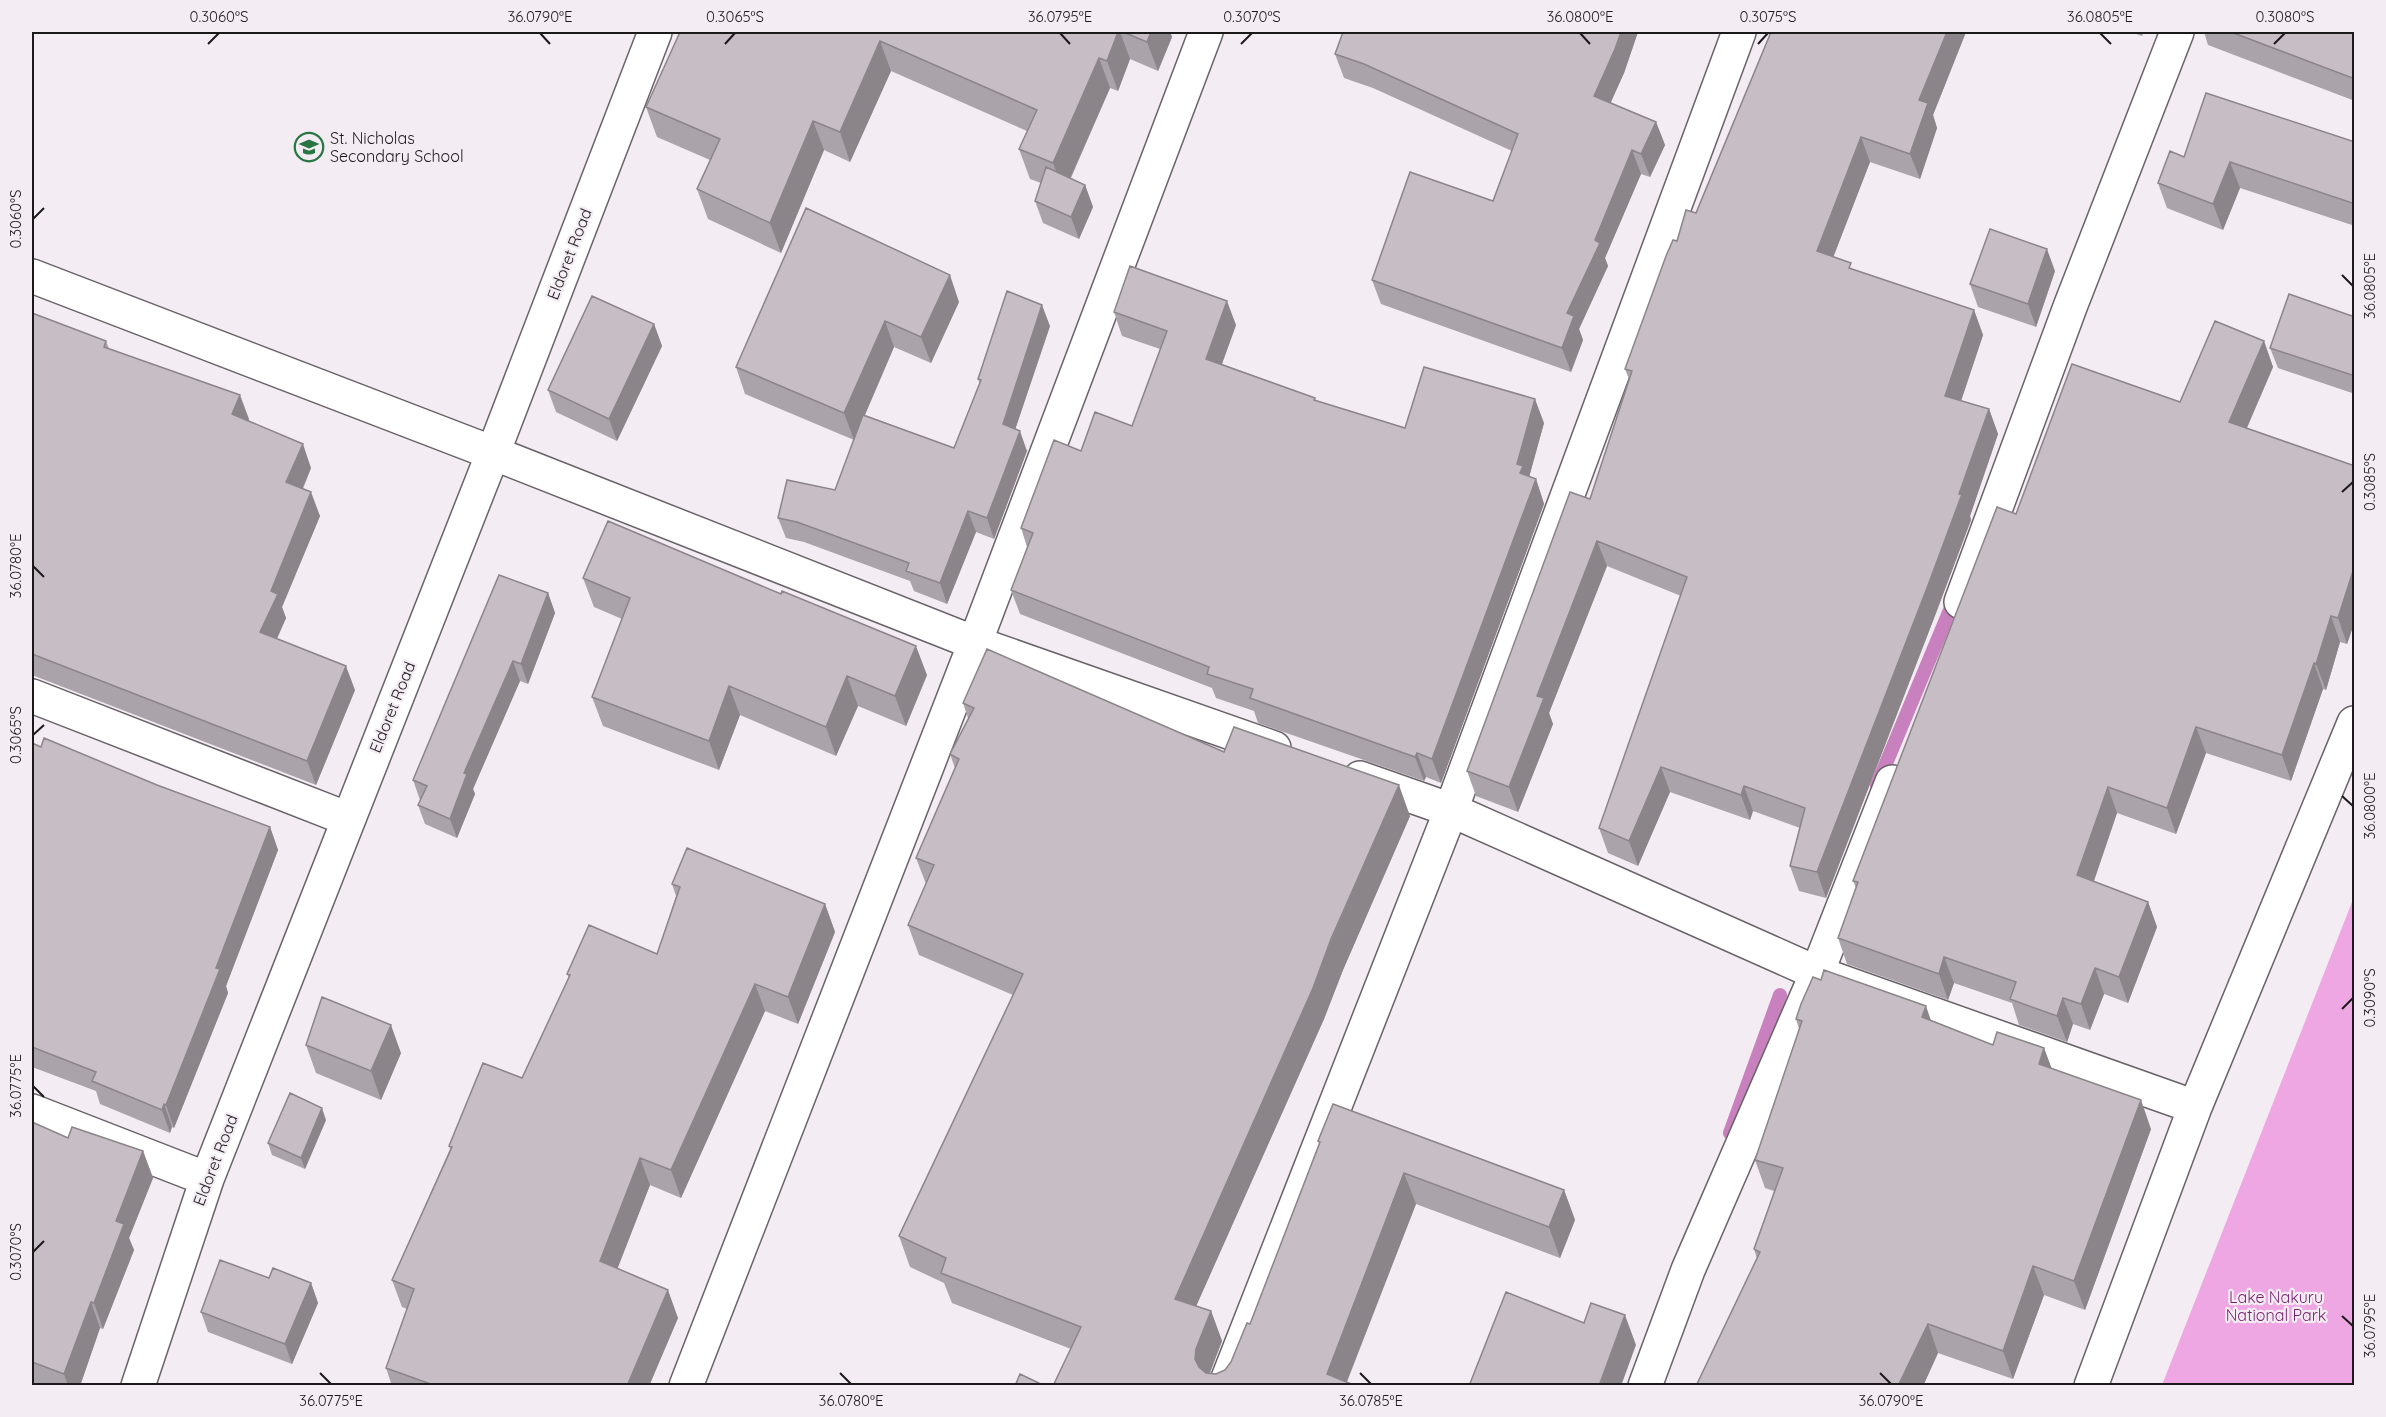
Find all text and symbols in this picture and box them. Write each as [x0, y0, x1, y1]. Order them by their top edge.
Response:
text: 0.3060°S [190, 7, 248, 26]
text: 36.0790°E [507, 7, 573, 26]
text: 0.3065°S [706, 7, 764, 26]
text: 36.0795°E [1028, 7, 1092, 26]
text: 0.3070°S [1223, 7, 1281, 26]
text: 36.0800°E [1546, 7, 1614, 26]
text: 0.3075°S [1740, 7, 1796, 26]
text: 36.0805°E [2067, 7, 2133, 26]
text: 0.3080°S [2256, 7, 2314, 26]
place label: St. Nicholas Secondary School [330, 128, 464, 166]
school or university icon: St. Nicholas Secondary School [293, 131, 325, 163]
text: 0.3060°S [6, 190, 25, 248]
street label: Eldoret Road [542, 205, 596, 303]
text: 36.0805°E [2360, 253, 2379, 319]
text: 0.3085°S [2360, 453, 2379, 511]
text: 36.0780°E [6, 534, 25, 598]
street label: Eldoret Road [365, 659, 419, 755]
text: 0.3065°S [6, 706, 25, 764]
text: 36.0800°E [2360, 772, 2379, 840]
text: 0.3090°S [2360, 968, 2379, 1028]
text: 36.0775°E [6, 1054, 25, 1118]
street label: Eldoret Road [188, 1111, 242, 1209]
text: 0.3070°S [6, 1223, 25, 1281]
park label: Lake Nakuru National Park [2226, 1287, 2326, 1325]
text: 36.0795°E [2360, 1294, 2379, 1358]
text: 36.0775°E [299, 1391, 363, 1410]
text: 36.0780°E [819, 1391, 883, 1410]
text: 36.0785°E [1339, 1391, 1403, 1410]
text: 36.0790°E [1858, 1391, 1924, 1410]

